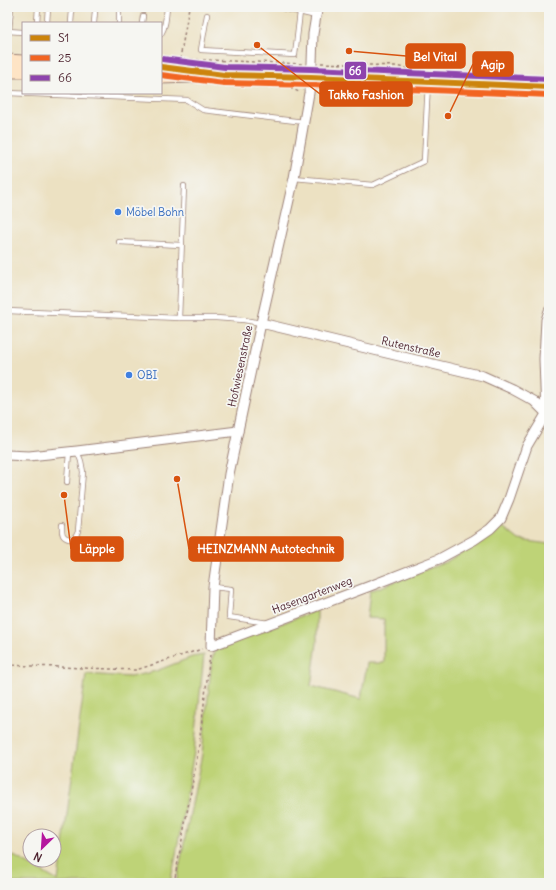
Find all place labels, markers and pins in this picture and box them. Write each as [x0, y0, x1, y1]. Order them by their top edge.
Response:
callout: Bel Vital [406, 44, 465, 68]
callout: Agip [473, 52, 513, 76]
callout: Takko Fashion [320, 82, 412, 106]
place label: Möbel Bohn [126, 205, 184, 219]
marker: Möbel Bohn [113, 207, 123, 217]
place label: OBI [137, 368, 158, 382]
marker: OBI [124, 370, 134, 380]
callout: Läpple [71, 537, 123, 561]
callout: HEINZMANN Autotechnik [189, 537, 343, 561]

